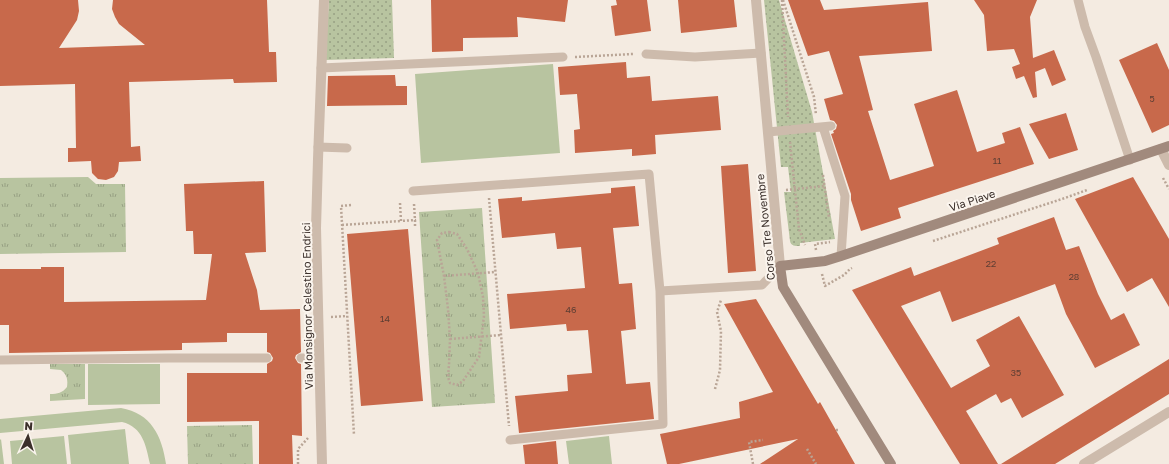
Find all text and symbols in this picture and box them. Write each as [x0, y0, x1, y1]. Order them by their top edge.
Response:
house number: 5 [1149, 93, 1155, 104]
house number: 11 [993, 155, 1002, 166]
street label: Corso Tre Novembre [753, 173, 777, 281]
street label: Via Piave [947, 186, 997, 214]
street label: Via Monsignor Celestino Endrici [299, 222, 315, 390]
house number: 22 [986, 258, 996, 269]
house number: 28 [1069, 271, 1079, 282]
house number: 46 [566, 304, 576, 315]
house number: 14 [380, 313, 390, 324]
house number: 35 [1011, 367, 1021, 378]
north arrow [8, 416, 48, 456]
text: N [24, 419, 33, 432]

